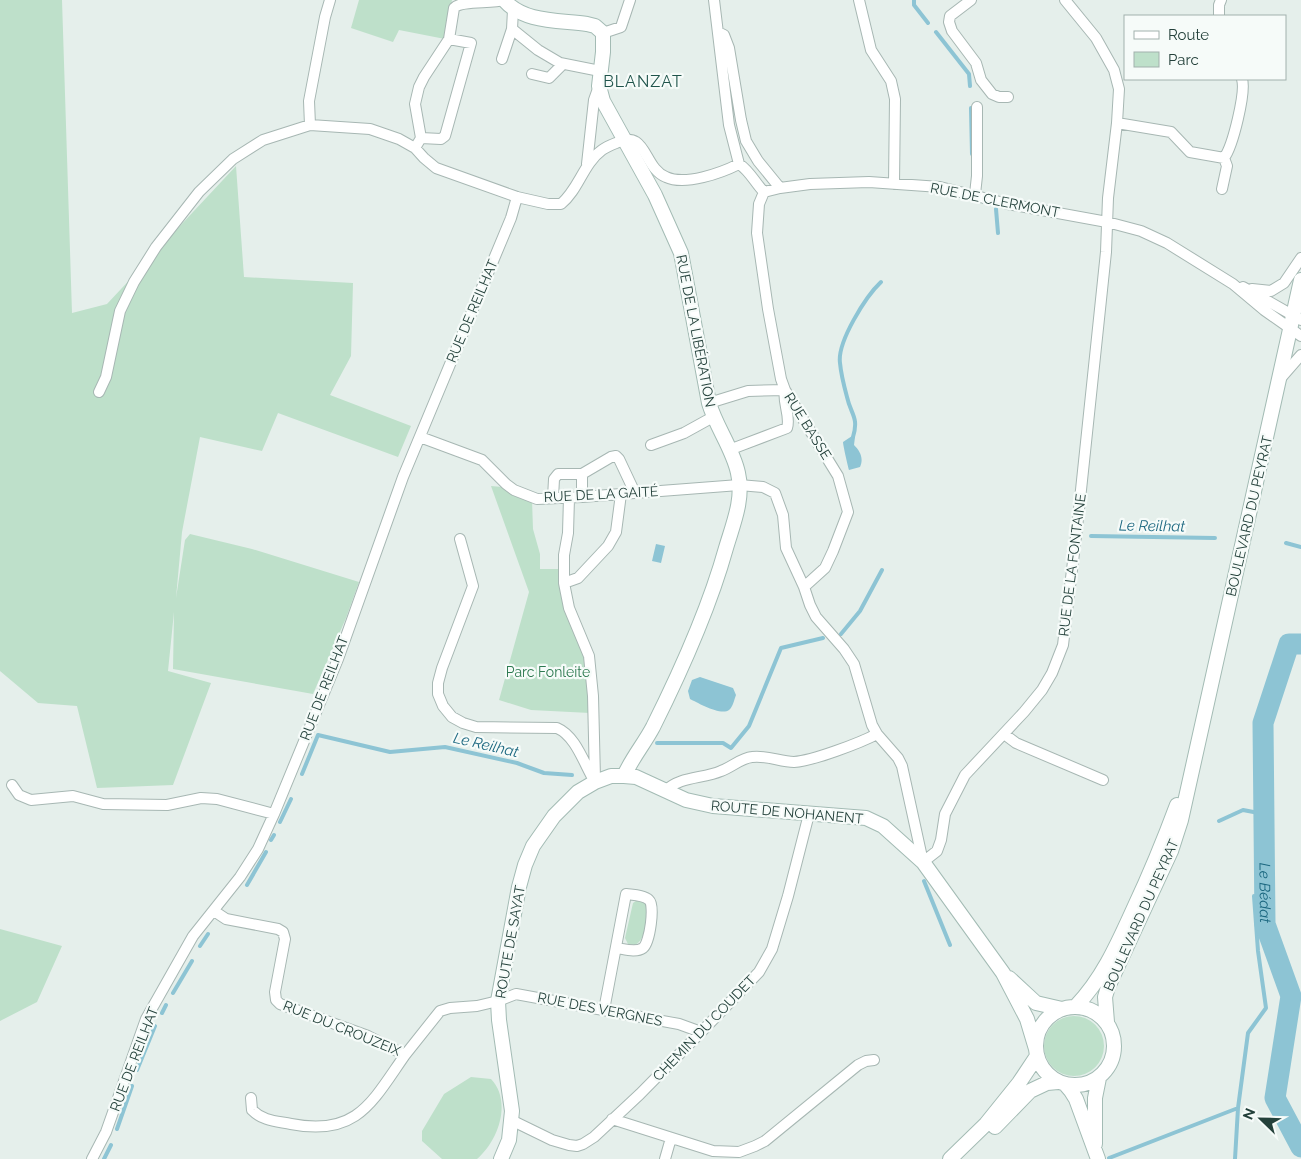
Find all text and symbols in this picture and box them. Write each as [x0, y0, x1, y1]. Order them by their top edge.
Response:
legend [1124, 15, 1286, 80]
text: Route [1168, 26, 1209, 44]
text: Parc [1168, 51, 1199, 69]
district label: BLANZAT [603, 72, 683, 91]
street label: RUE DE CLERMONT [929, 180, 1062, 220]
street label: RUE DE LA LIBÉRATION [673, 253, 720, 409]
street label: RUE DE REILHAT [443, 257, 501, 365]
street label: RUE BASSE [781, 390, 835, 462]
street label: BOULEVARD DU PEYRAT [1223, 434, 1275, 598]
street label: RUE DE LA GAITÉ [543, 482, 659, 505]
street label: RUE DE LA FONTAINE [1055, 493, 1089, 637]
water label: Le Reilhat [1119, 516, 1185, 536]
street label: RUE DE REILHAT [297, 633, 351, 742]
park label: Parc Fonleite [506, 664, 590, 680]
water label: Le Reilhat [452, 729, 521, 761]
street label: ROUTE DE NOHANENT [710, 797, 864, 827]
street label: BOULEVARD DU PEYRAT [1100, 836, 1182, 993]
water label: Le Bédat [1255, 863, 1274, 923]
street label: ROUTE DE SAYAT [492, 884, 528, 1000]
street label: CHEMIN DU COUDET [649, 972, 759, 1084]
street label: RUE DES VERGNES [536, 989, 664, 1029]
street label: RUE DU CROUZEIX [281, 997, 403, 1059]
street label: RUE DE REILHAT [107, 1004, 161, 1113]
north arrow [1236, 1094, 1286, 1144]
text: N [1240, 1106, 1258, 1122]

